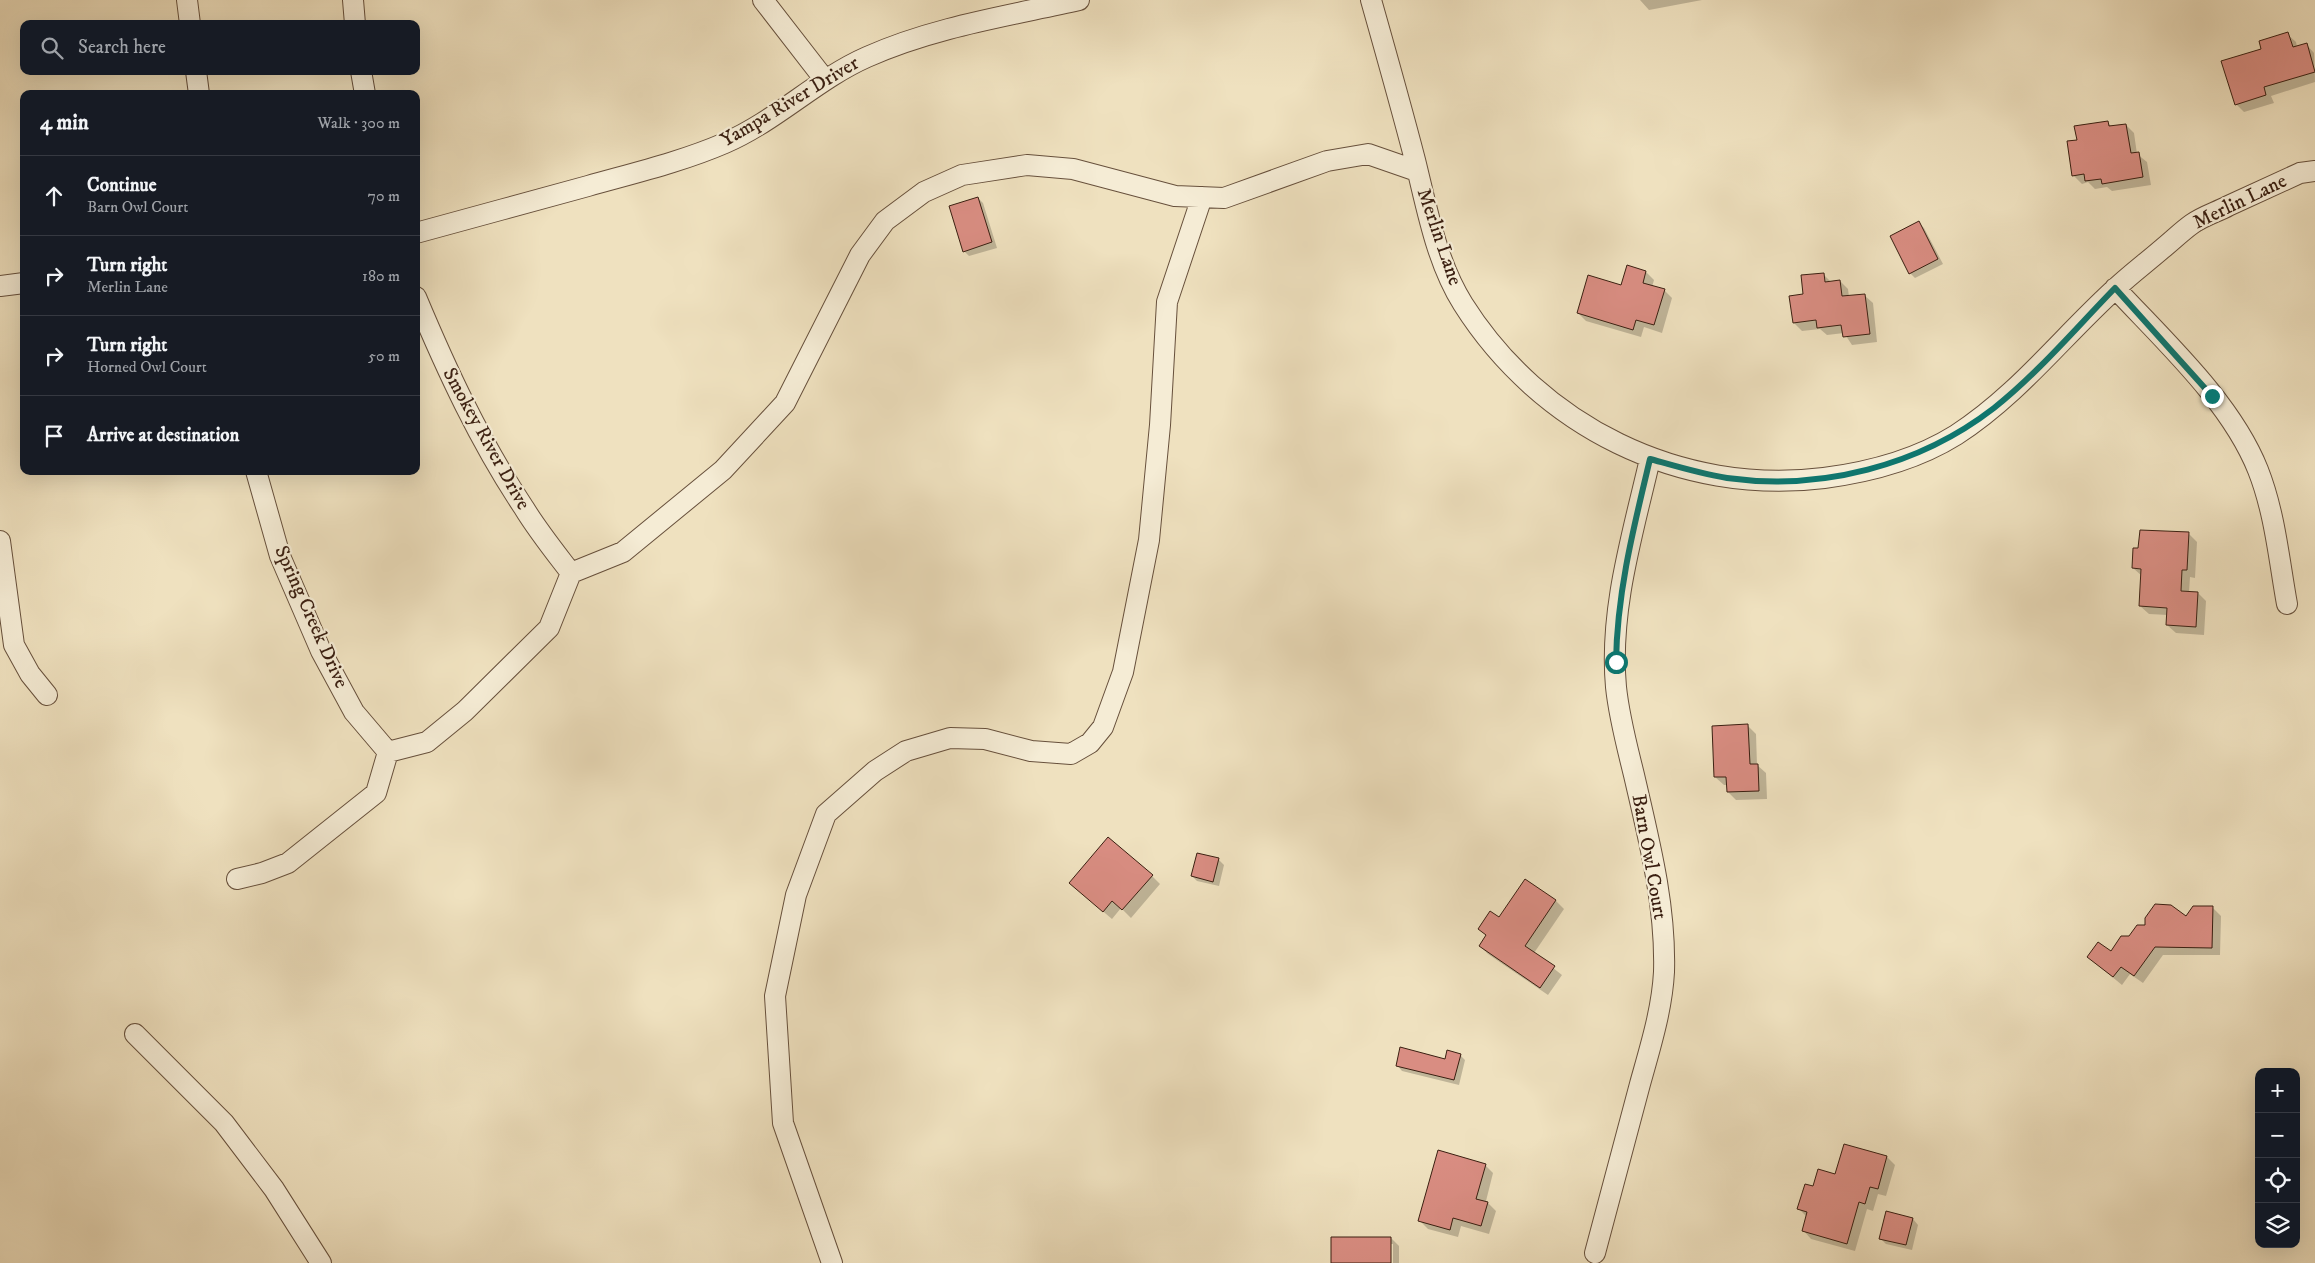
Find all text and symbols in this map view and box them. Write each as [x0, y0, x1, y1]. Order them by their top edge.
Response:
search box [20, 20, 420, 75]
icon: search [38, 34, 66, 62]
text: Search here [78, 36, 166, 59]
street label: Yampa River Driver [716, 51, 864, 153]
text: 4 min [40, 110, 89, 136]
text: Walk · 300 m [317, 113, 400, 133]
street label: Merlin Lane [2189, 169, 2291, 235]
text: Continue [87, 174, 157, 197]
icon: ahead [40, 182, 68, 210]
street label: Merlin Lane [1411, 185, 1467, 289]
text: 70 m [368, 186, 400, 206]
text: Barn Owl Court [87, 197, 188, 217]
text: Turn right [87, 254, 167, 277]
icon: right [40, 262, 68, 290]
text: 180 m [362, 266, 400, 286]
text: Merlin Lane [87, 277, 168, 297]
text: Turn right [87, 334, 167, 357]
icon: right [40, 342, 68, 370]
text: 50 m [368, 346, 400, 366]
text: Horned Owl Court [87, 357, 207, 377]
street label: Smokey River Drive [437, 364, 535, 514]
route end [2201, 385, 2224, 408]
icon: arrive [40, 422, 68, 450]
text: Arrive at destination [87, 424, 239, 447]
street label: Spring Creek Drive [268, 542, 354, 692]
route start [1605, 651, 1628, 674]
street label: Barn Owl Court [1626, 792, 1672, 922]
map controls [2255, 1068, 2300, 1248]
button: + [2255, 1068, 2300, 1113]
button: − [2255, 1113, 2300, 1158]
button: locate [2255, 1158, 2300, 1203]
button: layers [2255, 1203, 2300, 1248]

